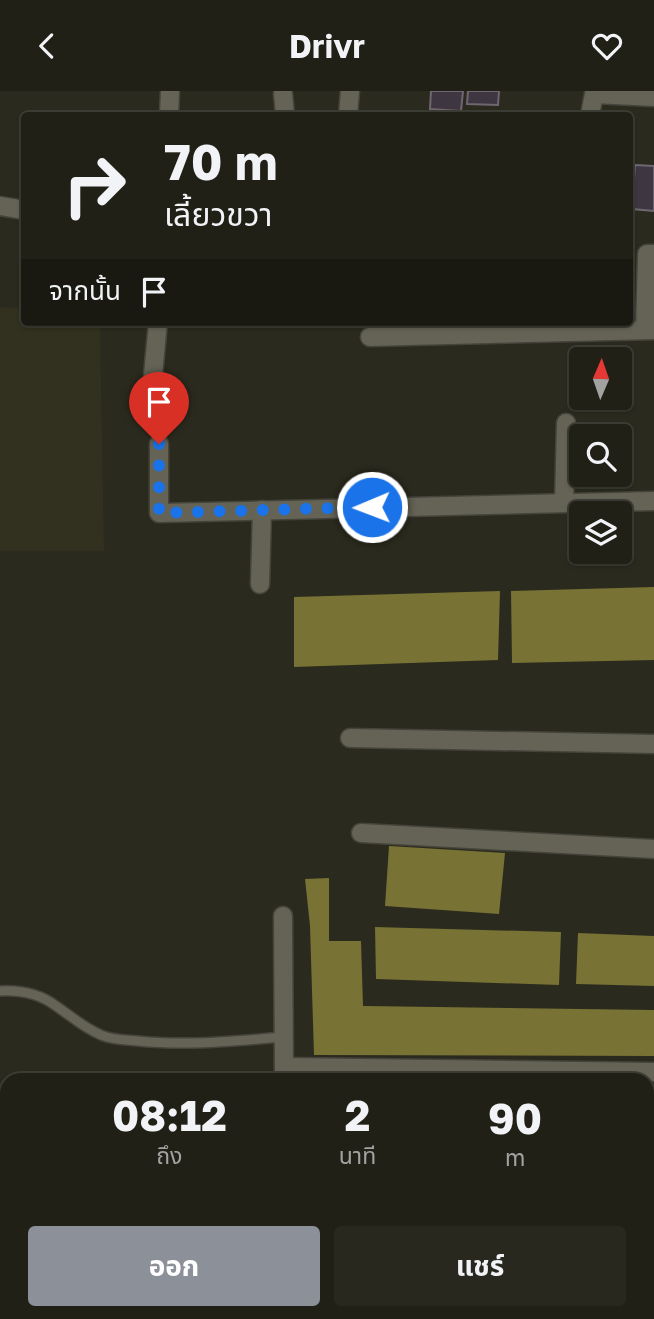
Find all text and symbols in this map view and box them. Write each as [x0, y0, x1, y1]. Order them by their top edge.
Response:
icon: back [28, 27, 66, 65]
text: Drivr [289, 27, 365, 65]
icon: heart [588, 27, 626, 65]
text: 70 m [164, 132, 278, 191]
icon: right [49, 140, 140, 231]
text: เลี้ยวขวา [164, 195, 272, 233]
icon: arrive [135, 273, 173, 311]
text: จากนั้น [49, 275, 121, 306]
north arrow [569, 347, 632, 409]
map controls [569, 347, 632, 564]
pin [129, 372, 189, 444]
icon: arrive [140, 383, 178, 421]
button: search [569, 424, 632, 487]
position arrow [335, 470, 409, 544]
button: layers [569, 501, 632, 564]
text: 08:12 [112, 1090, 227, 1140]
text: 2 [345, 1090, 370, 1140]
text: 90 [488, 1093, 542, 1143]
text: ถึง [156, 1141, 182, 1169]
text: นาที [339, 1141, 376, 1169]
text: m [505, 1143, 525, 1171]
button: ออก [28, 1226, 320, 1306]
button: แชร์ [334, 1226, 626, 1306]

